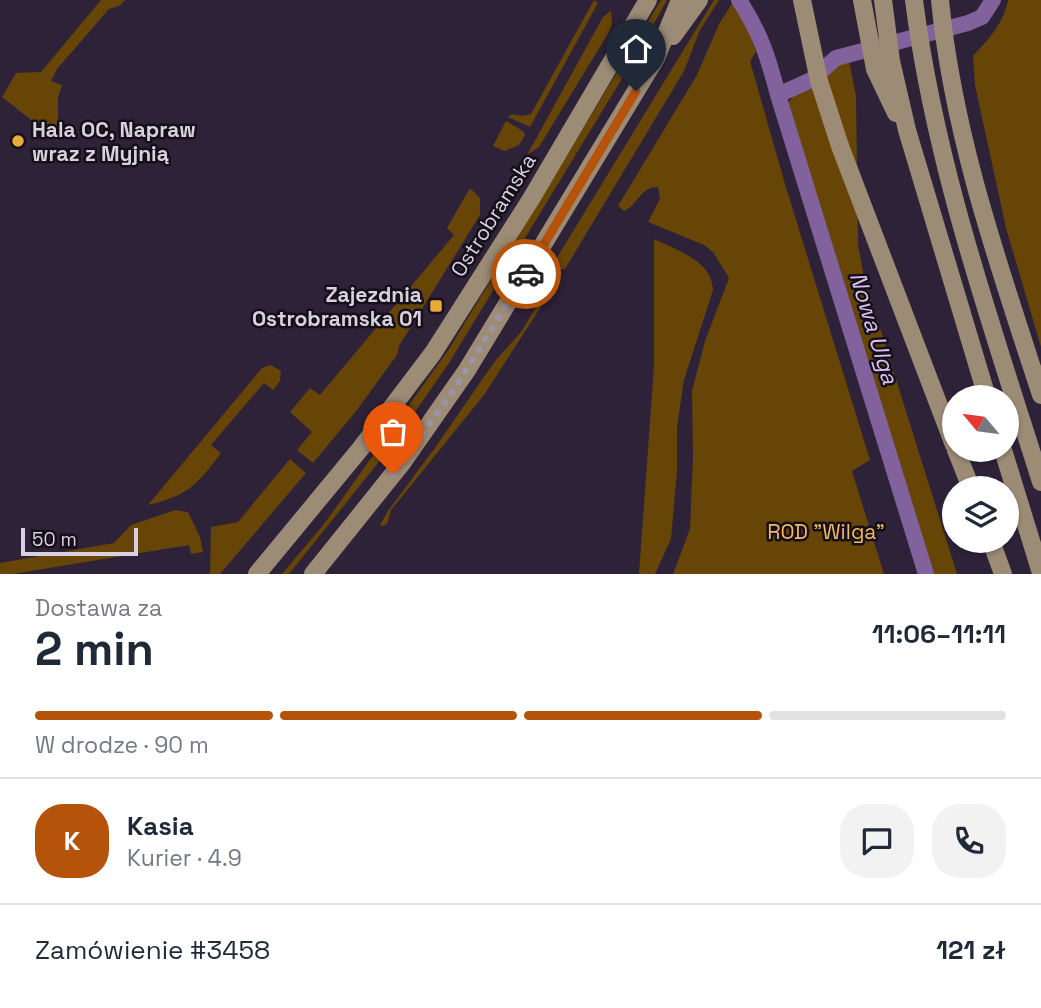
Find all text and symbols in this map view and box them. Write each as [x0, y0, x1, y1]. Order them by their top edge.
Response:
pin [606, 19, 666, 91]
icon: home [617, 30, 655, 68]
place label: Hala OC, Napraw wraz z Myjnią [32, 116, 196, 167]
marker: Hala OC, Napraw wraz z Myjnią [10, 133, 26, 149]
street label: Ostrobramska [444, 148, 542, 282]
courier [491, 239, 561, 309]
icon: car [507, 255, 545, 293]
water label: Nowa Ulga [843, 268, 905, 388]
place label: Zajezdnia Ostrobramska 01 [252, 281, 422, 332]
marker: Zajezdnia Ostrobramska 01 [428, 298, 444, 314]
north arrow [942, 385, 1018, 462]
map controls [942, 385, 1019, 553]
pin [363, 402, 423, 474]
icon: bag [374, 413, 412, 451]
button: layers [942, 476, 1019, 553]
park label: ROD "Wilga" [767, 518, 885, 545]
scale bar [21, 525, 138, 557]
text: 50 m [32, 527, 77, 552]
text: Dostawa za [35, 593, 162, 623]
text: 11:06–11:11 [872, 617, 1006, 651]
text: 2 min [35, 620, 154, 678]
text: W drodze · 90 m [35, 730, 209, 760]
button: chat [840, 804, 914, 878]
button: phone [932, 804, 1006, 878]
text: Kasia [127, 809, 194, 843]
text: K [64, 824, 80, 858]
text: Kurier · 4.9 [127, 843, 242, 873]
text: Zamówienie #3458 [35, 933, 270, 967]
text: 121 zł [936, 933, 1006, 967]

